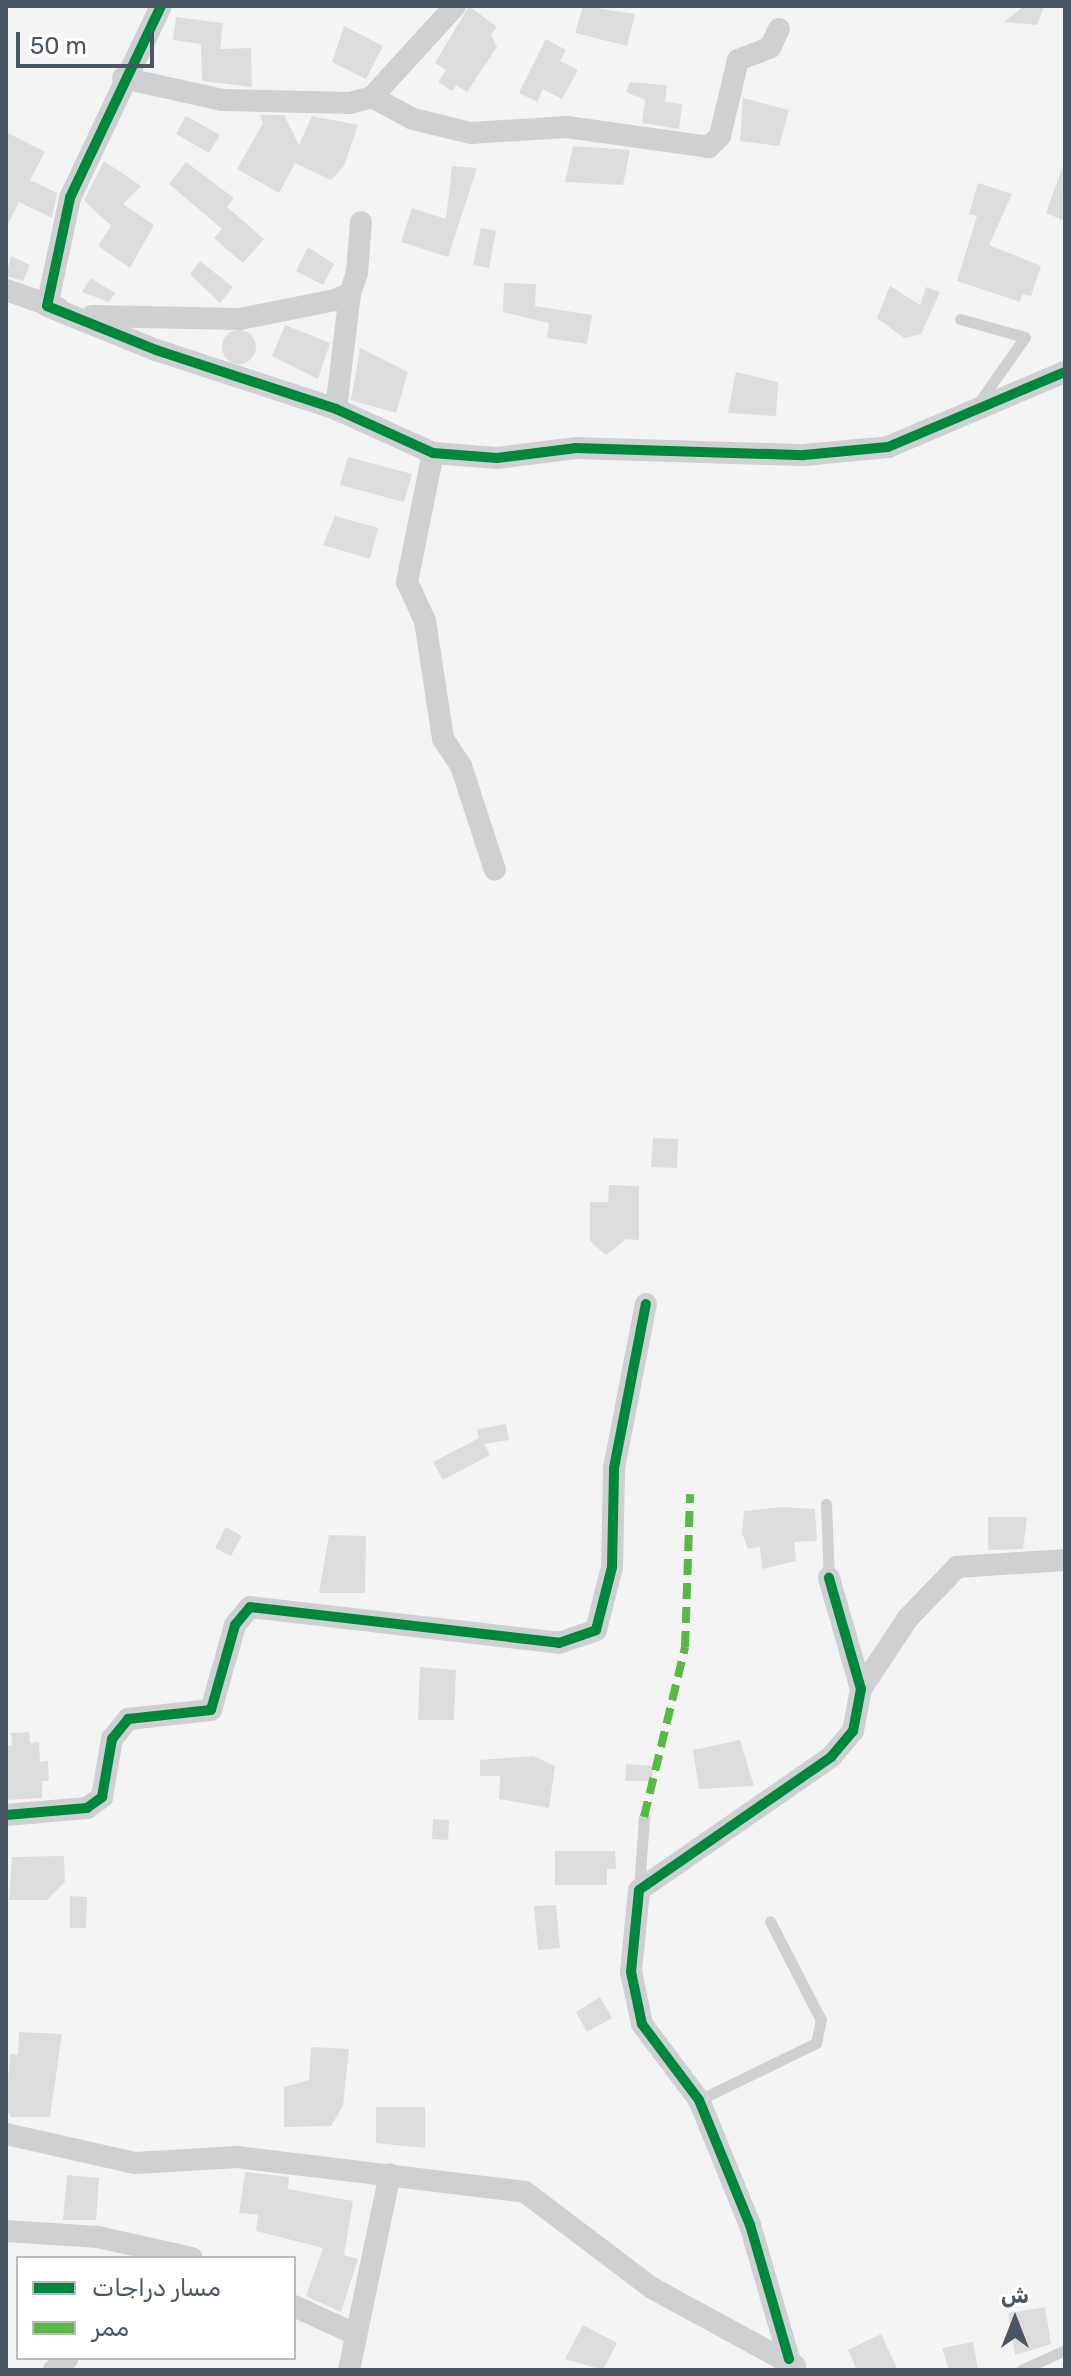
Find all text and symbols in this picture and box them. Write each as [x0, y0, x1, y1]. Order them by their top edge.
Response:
scale bar [20, 16, 158, 66]
text: 50 m [30, 32, 87, 60]
legend [16, 2256, 296, 2360]
text: مسار دراجات [92, 2274, 221, 2302]
north arrow [975, 2280, 1055, 2360]
text: ش [1001, 2282, 1029, 2309]
text: ممر [92, 2314, 129, 2342]

